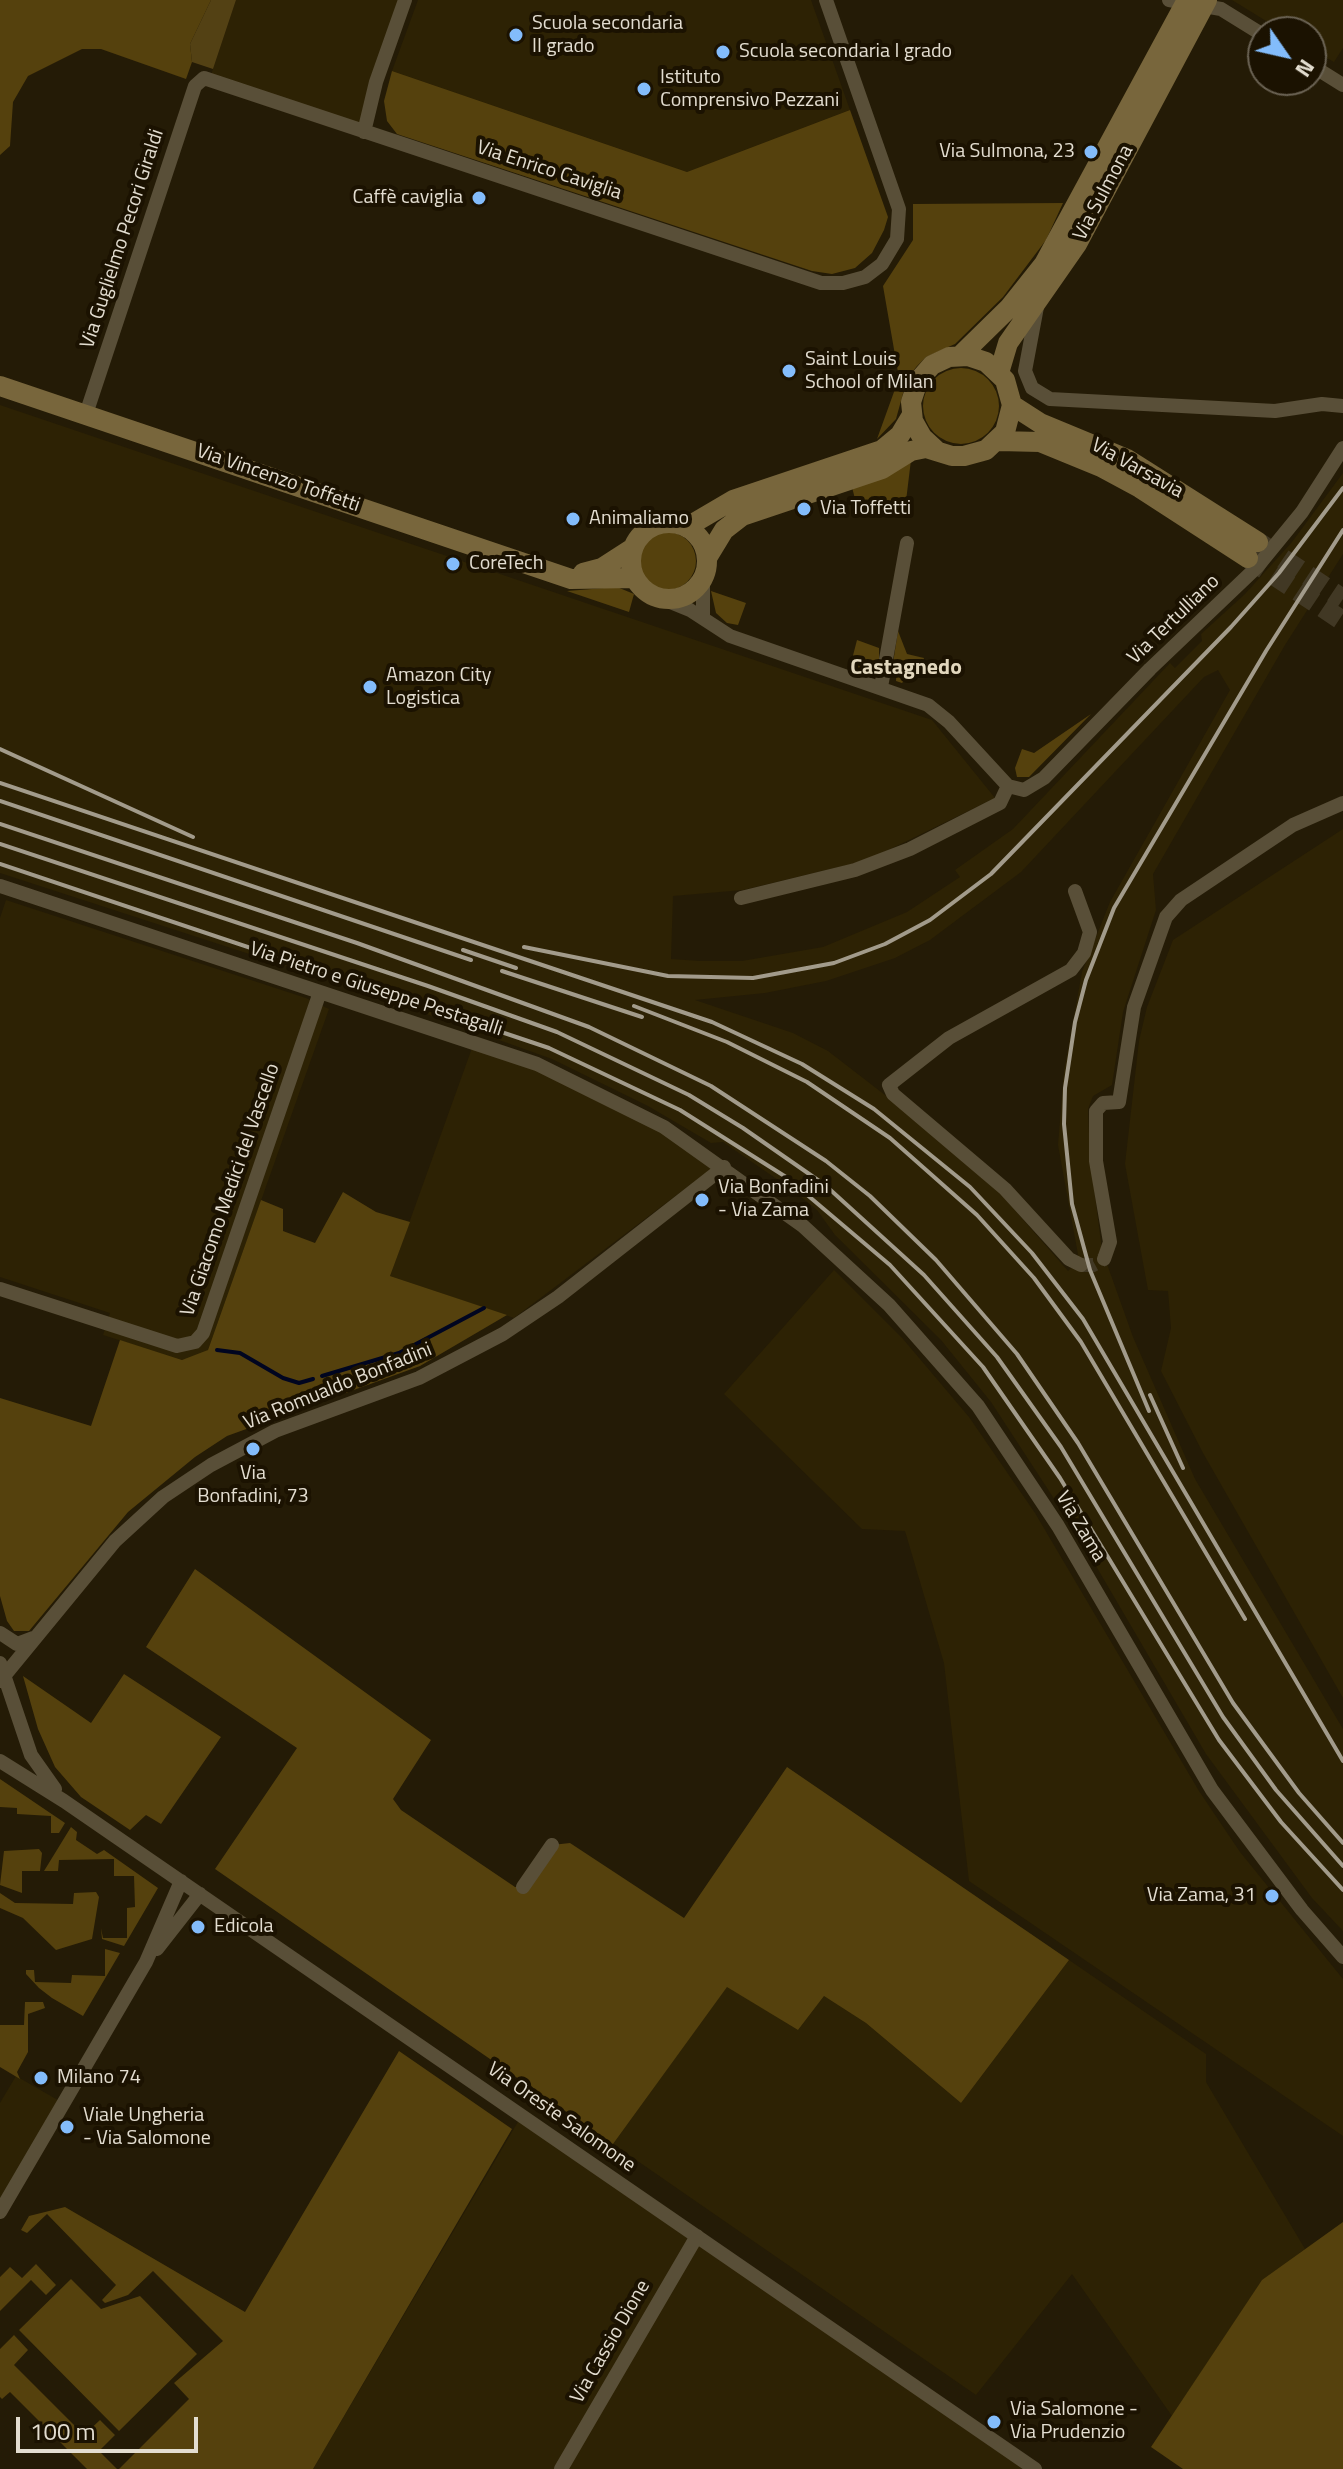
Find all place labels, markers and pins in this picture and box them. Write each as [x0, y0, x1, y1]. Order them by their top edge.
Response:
place label: Scuola secondaria II grado [532, 12, 683, 59]
marker: Scuola secondaria II grado [507, 26, 525, 44]
place label: Scuola secondaria I grado [739, 40, 952, 64]
marker: Scuola secondaria I grado [714, 43, 732, 61]
place label: Istituto Comprensivo Pezzani [660, 66, 839, 113]
marker: Istituto Comprensivo Pezzani [635, 80, 653, 98]
place label: Via Sulmona, 23 [939, 140, 1075, 164]
marker: Via Sulmona, 23 [1082, 143, 1100, 161]
place label: Caffè caviglia [353, 186, 463, 210]
marker: Caffè caviglia [470, 189, 488, 207]
place label: Saint Louis School of Milan [805, 348, 934, 395]
marker: Saint Louis School of Milan [780, 362, 798, 380]
place label: Via Toffetti [820, 497, 911, 521]
marker: Via Toffetti [795, 500, 813, 518]
place label: Animaliamo [589, 507, 689, 531]
marker: Animaliamo [564, 510, 582, 528]
place label: CoreTech [469, 552, 543, 576]
marker: CoreTech [444, 555, 462, 573]
place label: Amazon City Logistica [386, 664, 491, 711]
marker: Amazon City Logistica [361, 678, 379, 696]
place label: Via Bonfadini - Via Zama [718, 1176, 829, 1223]
marker: Via Bonfadini - Via Zama [693, 1191, 711, 1209]
marker: Via Bonfadini, 73 [244, 1440, 262, 1458]
place label: Via Bonfadini, 73 [197, 1462, 309, 1509]
place label: Via Zama, 31 [1147, 1884, 1256, 1908]
marker: Via Zama, 31 [1263, 1887, 1281, 1905]
place label: Edicola [214, 1915, 274, 1939]
marker: Edicola [189, 1918, 207, 1936]
place label: Milano 74 [57, 2066, 141, 2090]
marker: Milano 74 [32, 2069, 50, 2087]
place label: Viale Ungheria - Via Salomone [83, 2104, 211, 2151]
marker: Viale Ungheria - Via Salomone [58, 2118, 76, 2136]
place label: Via Salomone - Via Prudenzio [1010, 2398, 1138, 2445]
marker: Via Salomone - Via Prudenzio [985, 2413, 1003, 2431]

